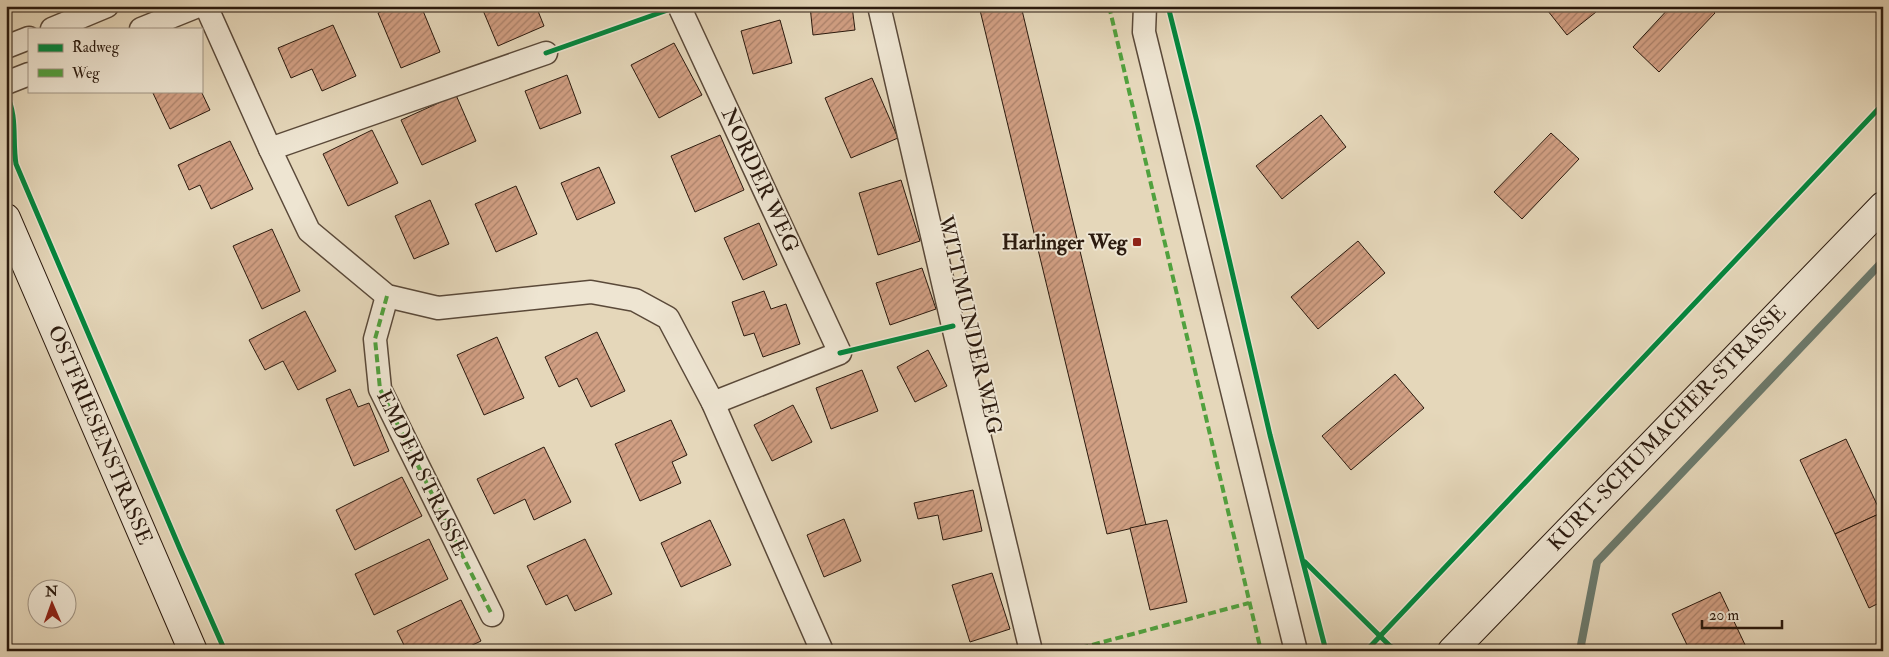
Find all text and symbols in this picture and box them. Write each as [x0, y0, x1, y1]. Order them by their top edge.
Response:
legend [28, 28, 202, 92]
text: Radweg [72, 38, 120, 57]
text: Weg [71, 64, 100, 83]
street label: NORDER WEG [715, 104, 805, 256]
street label: WITTMUNDER WEG [931, 212, 1008, 437]
place label: Harlinger Weg [1002, 229, 1128, 256]
marker: Harlinger Weg [1131, 236, 1143, 248]
street label: KURT-SCHUMACHER-STRASSE [1542, 299, 1792, 557]
street label: OSTFRIESENSTRASSE [41, 321, 159, 549]
street label: EMDER STRASSE [370, 386, 474, 560]
north arrow [28, 580, 78, 630]
text: N [44, 583, 59, 600]
scale bar [1702, 597, 1782, 629]
text: 20 m [1709, 606, 1739, 625]

